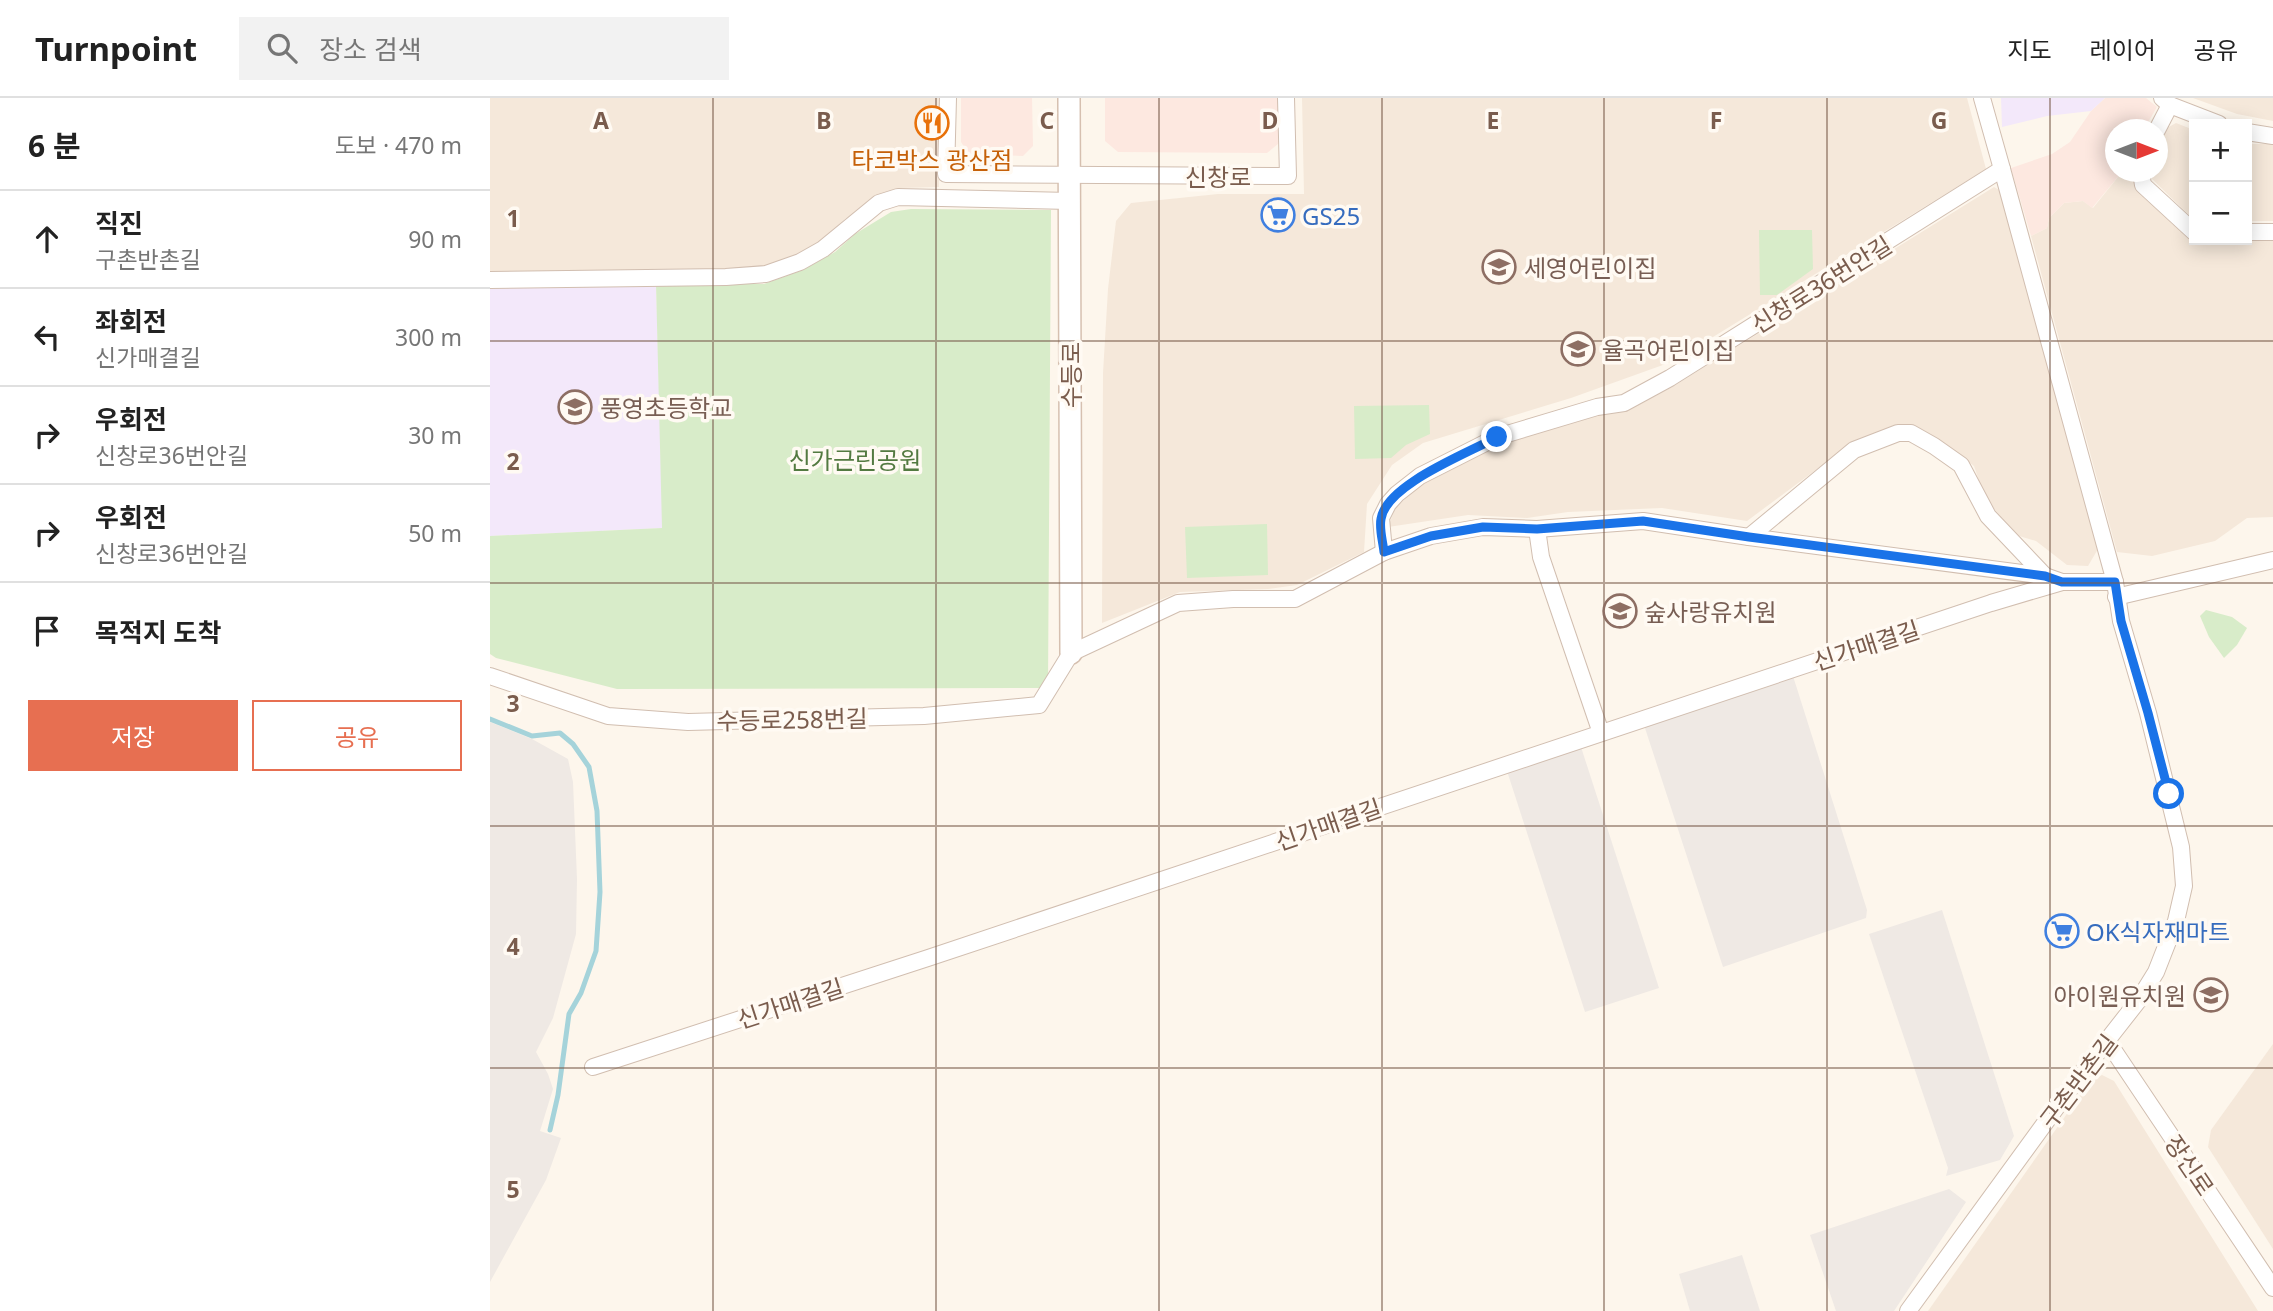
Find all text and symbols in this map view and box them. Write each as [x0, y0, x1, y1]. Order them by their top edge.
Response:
search box [239, 17, 729, 80]
text: Turnpoint [35, 26, 197, 71]
icon: search [263, 29, 301, 67]
text: 장소 검색 [319, 31, 422, 67]
text: 지도 [2007, 33, 2052, 66]
text: 레이어 [2090, 33, 2156, 66]
text: 공유 [2194, 33, 2238, 66]
text: A [593, 104, 609, 136]
text: B [816, 104, 832, 136]
restaurant icon: 타코박스 광산점 [913, 104, 951, 142]
text: C [1040, 104, 1055, 136]
text: D [1262, 104, 1278, 136]
text: E [1487, 104, 1499, 136]
text: F [1710, 104, 1722, 136]
text: G [1931, 104, 1947, 136]
north arrow [2105, 119, 2168, 182]
map controls [2189, 119, 2252, 245]
button: + [2189, 119, 2252, 182]
text: 6 분 [28, 125, 81, 166]
text: 도보 · 470 m [335, 129, 462, 161]
place label: 타코박스 광산점 [852, 143, 1012, 176]
street label: 신창로 [1185, 160, 1251, 193]
button: − [2189, 182, 2252, 245]
supermarket icon: GS25 [1259, 196, 1297, 234]
place label: GS25 [1302, 199, 1360, 232]
text: 1 [506, 202, 520, 234]
text: 직진 [95, 205, 143, 241]
icon: ahead [28, 220, 66, 258]
text: 90 m [408, 223, 462, 255]
street label: 신창로36번안길 [1744, 228, 1898, 340]
text: 구촌반촌길 [95, 243, 201, 275]
school or university icon: 세영어린이집 [1480, 248, 1518, 286]
place label: 세영어린이집 [1524, 251, 1656, 284]
text: 좌회전 [95, 303, 167, 339]
icon: left [28, 318, 66, 356]
text: 300 m [395, 321, 462, 353]
school or university icon: 율곡어린이집 [1559, 330, 1597, 368]
place label: 율곡어린이집 [1602, 333, 1734, 366]
text: 신가매결길 [95, 341, 201, 373]
street label: 수등로 [1054, 342, 1087, 408]
school or university icon: 풍영초등학교 [556, 388, 594, 426]
place label: 풍영초등학교 [600, 391, 732, 424]
text: 우회전 [95, 401, 167, 437]
icon: right [28, 416, 66, 454]
text: 30 m [408, 419, 462, 451]
route end [1481, 421, 1512, 452]
text: 신창로36번안길 [95, 439, 248, 471]
park label: 신가근린공원 [789, 443, 921, 476]
text: 2 [506, 445, 520, 477]
text: 우회전 [95, 499, 167, 535]
icon: right [28, 514, 66, 552]
text: 50 m [408, 517, 462, 549]
text: 신창로36번안길 [95, 537, 248, 569]
school or university icon: 숲사랑유치원 [1601, 592, 1639, 630]
place label: 숲사랑유치원 [1644, 595, 1776, 628]
icon: arrive [28, 612, 66, 650]
street label: 신가매결길 [1808, 612, 1924, 678]
text: 목적지 도착 [95, 614, 221, 650]
text: 3 [506, 687, 520, 719]
button: 저장 [28, 700, 238, 771]
button: 공유 [252, 700, 462, 771]
street label: 수등로258번길 [716, 701, 868, 737]
route start [2153, 778, 2184, 809]
street label: 신가매결길 [1270, 790, 1386, 858]
supermarket icon: OK식자재마트 [2043, 912, 2081, 950]
place label: OK식자재마트 [2086, 915, 2230, 948]
text: 4 [506, 930, 520, 962]
street label: 신가매결길 [732, 970, 848, 1036]
school or university icon: 아이원유치원 [2192, 976, 2230, 1014]
place label: 아이원유치원 [2054, 979, 2186, 1012]
street label: 구촌반촌길 [2032, 1027, 2124, 1135]
street label: 장신로 [2158, 1128, 2222, 1202]
text: 5 [506, 1173, 520, 1205]

